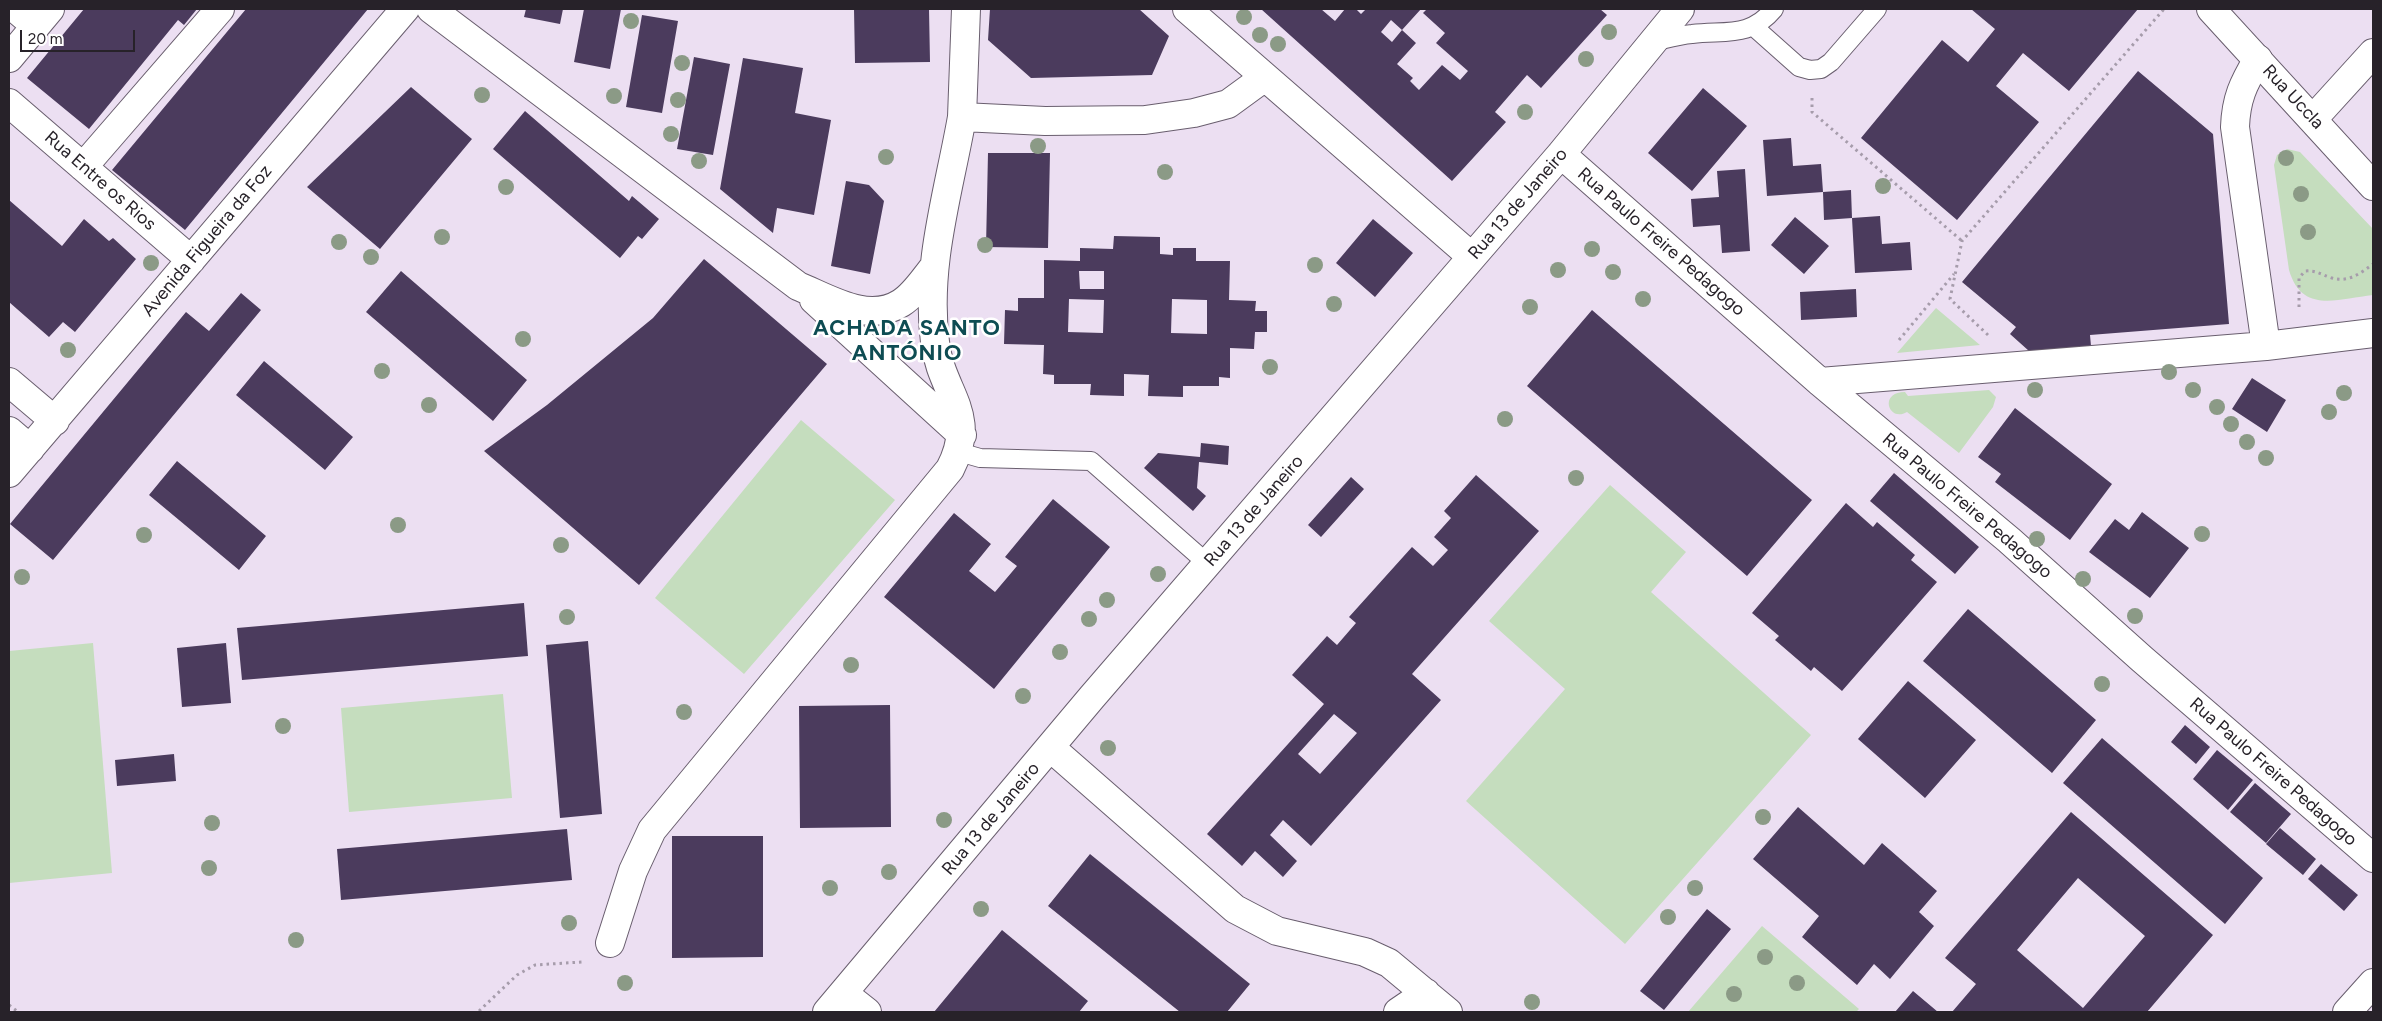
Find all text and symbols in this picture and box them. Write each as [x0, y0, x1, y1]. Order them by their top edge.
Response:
scale bar [22, 20, 138, 52]
text: 20 m [28, 30, 62, 48]
street label: Rua Uccla [2258, 60, 2328, 134]
street label: Rua Entre os Rios [40, 127, 160, 235]
street label: Rua 13 de Janeiro [1464, 144, 1572, 264]
street label: Avenida Figueira da Foz [137, 161, 277, 321]
street label: Rua Paulo Freire Pedagogo [1573, 163, 1749, 321]
district label: ACHADA SANTO ANTÓNIO [812, 316, 1002, 368]
street label: Rua Paulo Freire Pedagogo [1878, 429, 2056, 583]
street label: Rua 13 de Janeiro [1200, 451, 1308, 571]
street label: Rua Paulo Freire Pedagogo [2185, 693, 2361, 851]
street label: Rua 13 de Janeiro [938, 758, 1044, 880]

